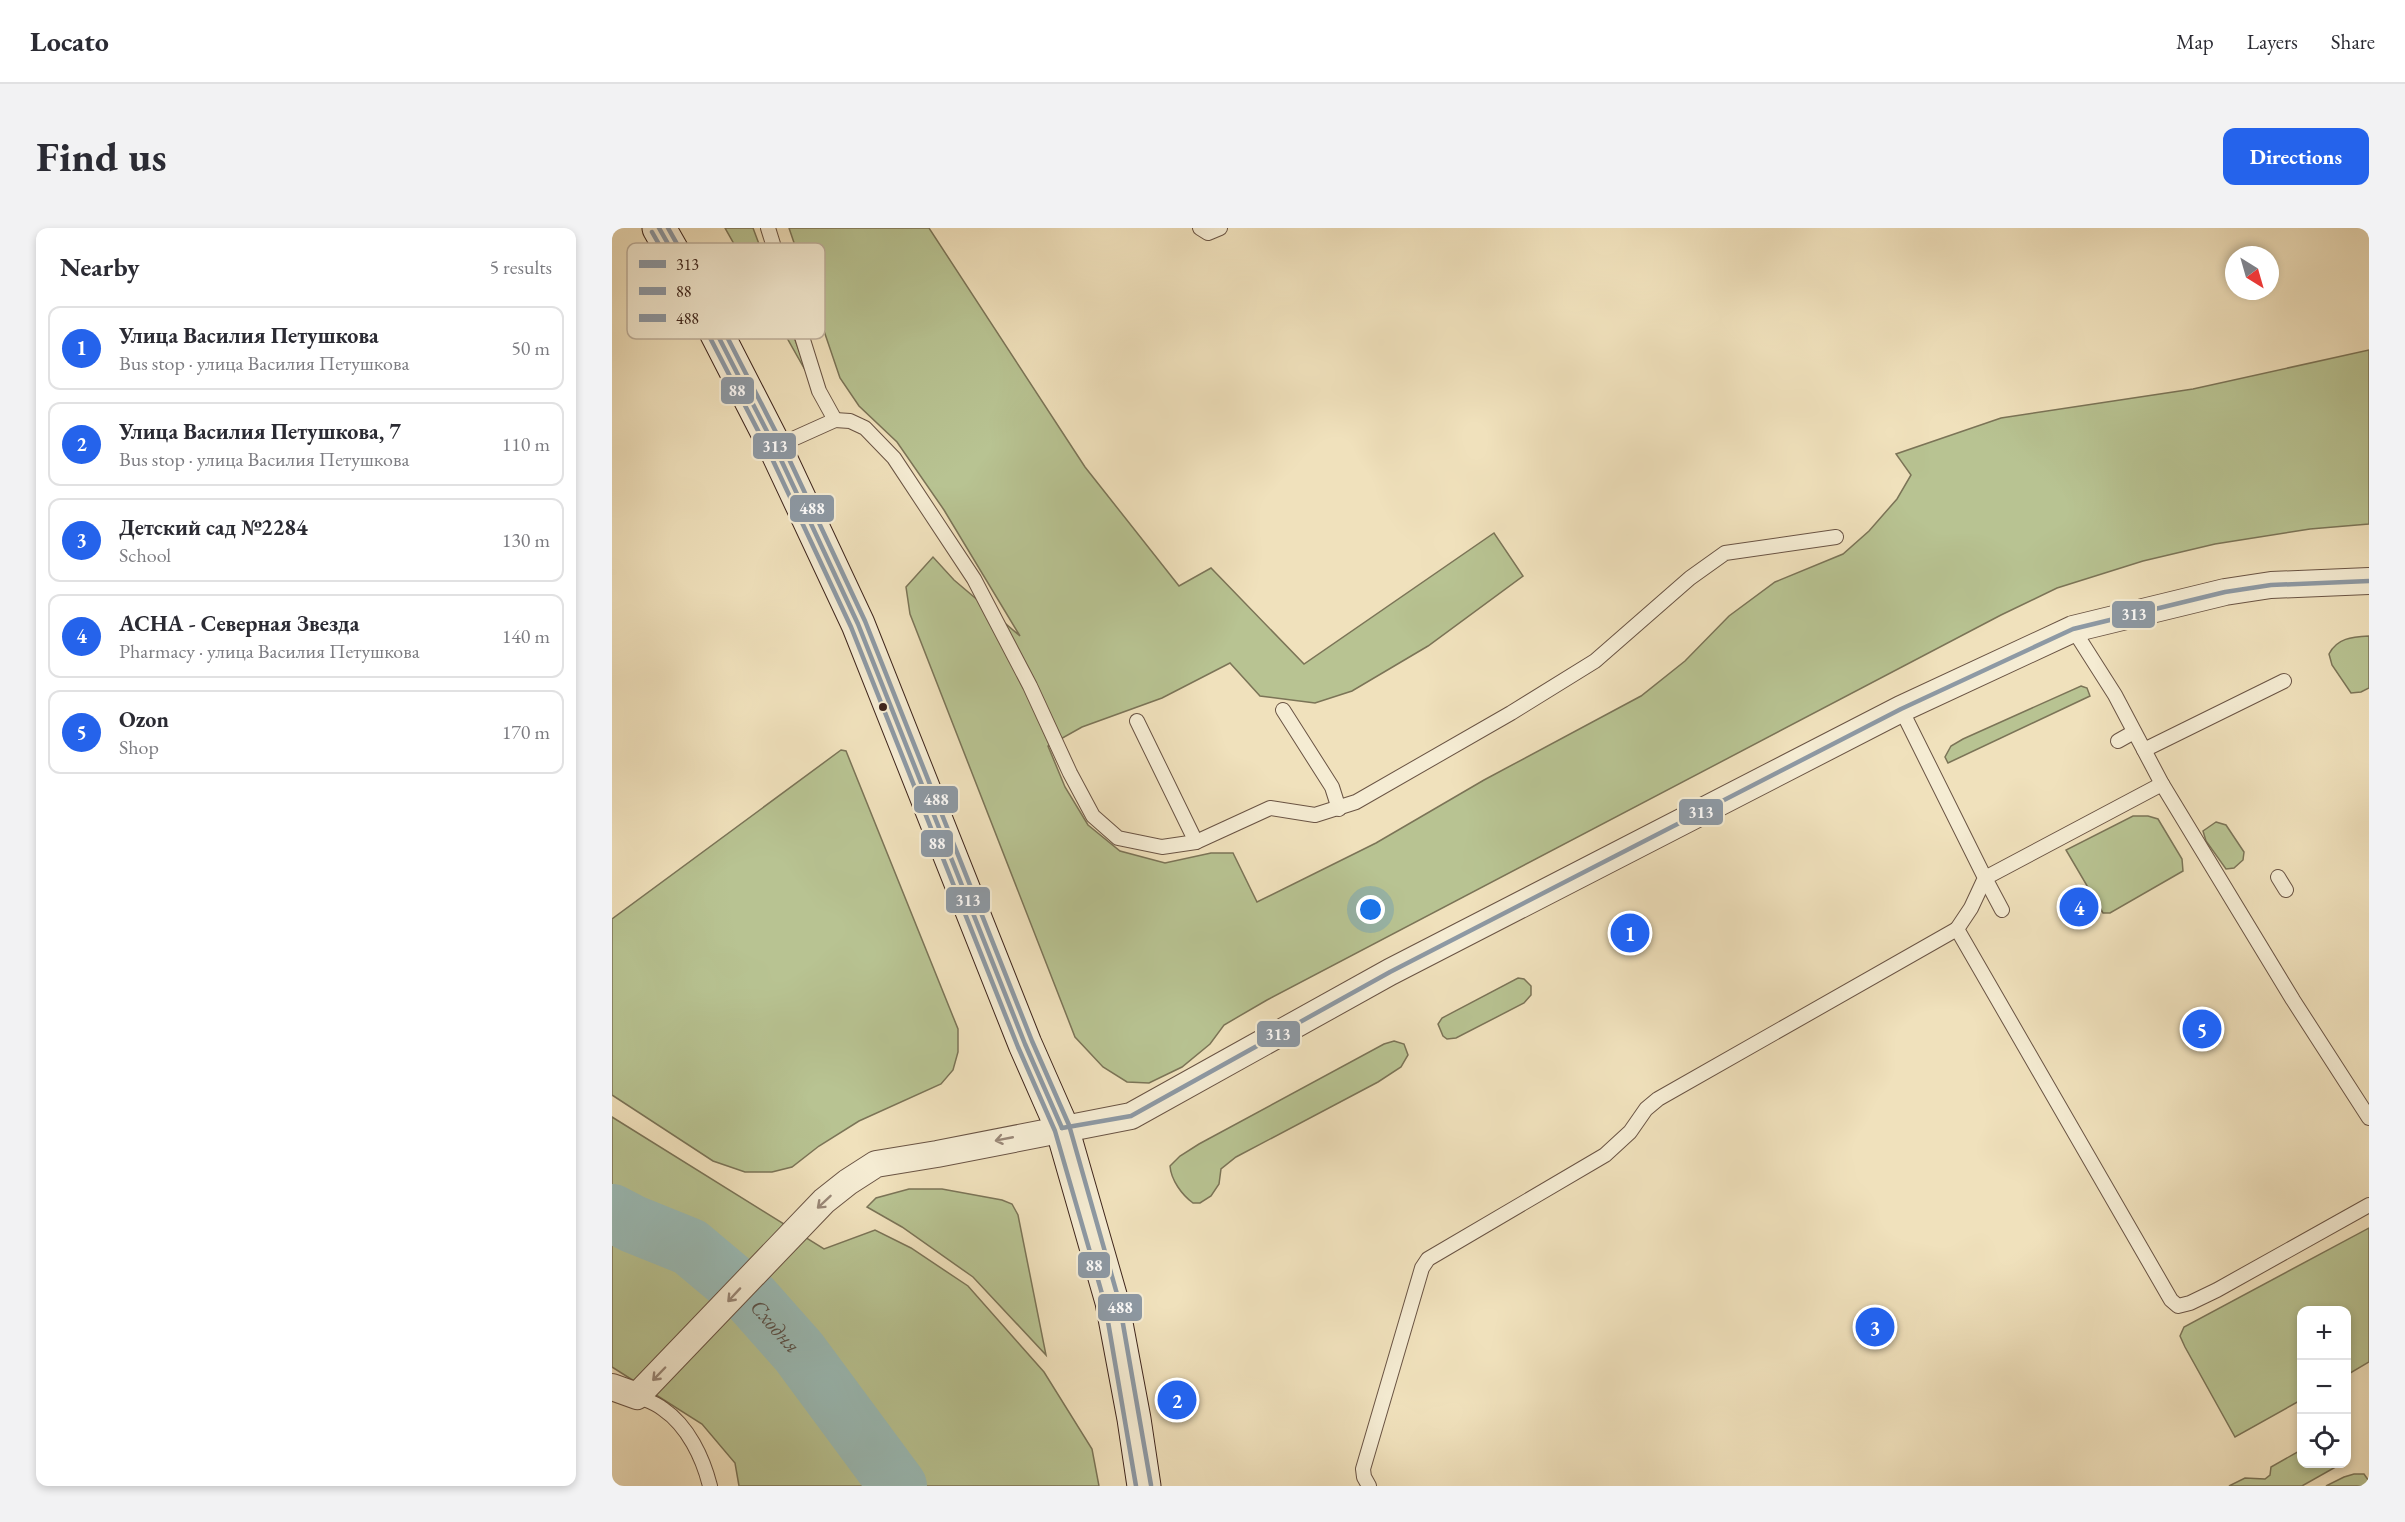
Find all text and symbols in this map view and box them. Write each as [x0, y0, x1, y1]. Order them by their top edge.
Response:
text: Locato [30, 23, 109, 59]
text: Map [2176, 28, 2214, 55]
text: Layers [2247, 28, 2298, 55]
text: Share [2331, 28, 2375, 55]
button: Directions [2223, 128, 2369, 185]
text: Find us [36, 129, 167, 184]
legend [627, 243, 825, 339]
north arrow [2225, 246, 2279, 300]
text: Nearby [60, 250, 140, 284]
text: 5 results [489, 254, 552, 280]
text: 313 [676, 254, 699, 275]
text: 88 [676, 281, 692, 302]
text: 488 [676, 308, 699, 329]
text: Улица Василия Петушкова [119, 321, 379, 350]
text: 1 [76, 335, 87, 361]
text: 50 m [511, 335, 550, 361]
text: Bus stop · улица Василия Петушкова [119, 350, 409, 376]
line badge: 88 [720, 376, 755, 405]
text: 88 [729, 380, 745, 401]
text: Улица Василия Петушкова, 7 [119, 417, 401, 446]
text: 2 [76, 431, 87, 457]
text: 110 m [502, 431, 550, 457]
line badge: 313 [752, 432, 797, 460]
text: 313 [762, 436, 788, 457]
text: Bus stop · улица Василия Петушкова [119, 446, 409, 472]
line badge: 488 [789, 494, 835, 523]
text: 488 [799, 498, 825, 519]
text: Детский сад №2284 [119, 513, 308, 542]
text: 3 [76, 527, 87, 553]
text: 130 m [502, 527, 550, 553]
text: School [119, 542, 171, 568]
line badge: 313 [2111, 600, 2156, 629]
text: 313 [2121, 604, 2147, 625]
text: АСНА - Северная Звезда [119, 609, 359, 638]
text: 4 [76, 623, 87, 649]
text: 140 m [502, 623, 550, 649]
text: Pharmacy · улица Василия Петушкова [119, 638, 420, 664]
unlabelled marker [877, 701, 889, 713]
text: Ozon [119, 705, 169, 734]
text: 5 [76, 719, 87, 745]
text: 170 m [502, 719, 550, 745]
text: Shop [119, 734, 159, 760]
line badge: 488 [913, 785, 959, 814]
text: 488 [923, 789, 949, 810]
line badge: 313 [1678, 798, 1724, 826]
text: 313 [1688, 802, 1714, 823]
line badge: 88 [920, 829, 954, 858]
text: 88 [929, 833, 945, 854]
pin: 4 [2060, 884, 2098, 930]
line badge: 313 [945, 886, 991, 914]
text: 313 [955, 890, 981, 911]
your location [1356, 895, 1385, 924]
pin: 1 [1610, 910, 1650, 956]
pin: 5 [2182, 1006, 2222, 1052]
line badge: 313 [1256, 1020, 1301, 1048]
text: 313 [1265, 1024, 1291, 1045]
one-way arrow [995, 1134, 1015, 1145]
one-way arrow [817, 1194, 832, 1209]
line badge: 88 [1077, 1251, 1111, 1279]
text: 88 [1086, 1255, 1102, 1276]
one-way arrow [727, 1288, 741, 1303]
water label: Сходня [744, 1293, 808, 1359]
line badge: 488 [1097, 1293, 1143, 1322]
text: 488 [1107, 1297, 1133, 1318]
pin: 3 [1856, 1304, 1894, 1350]
map controls [2297, 1306, 2351, 1468]
button: + [2297, 1306, 2351, 1360]
button: − [2297, 1360, 2351, 1414]
one-way arrow [651, 1366, 666, 1381]
pin: 2 [1158, 1378, 1196, 1422]
button: locate [2297, 1414, 2351, 1468]

